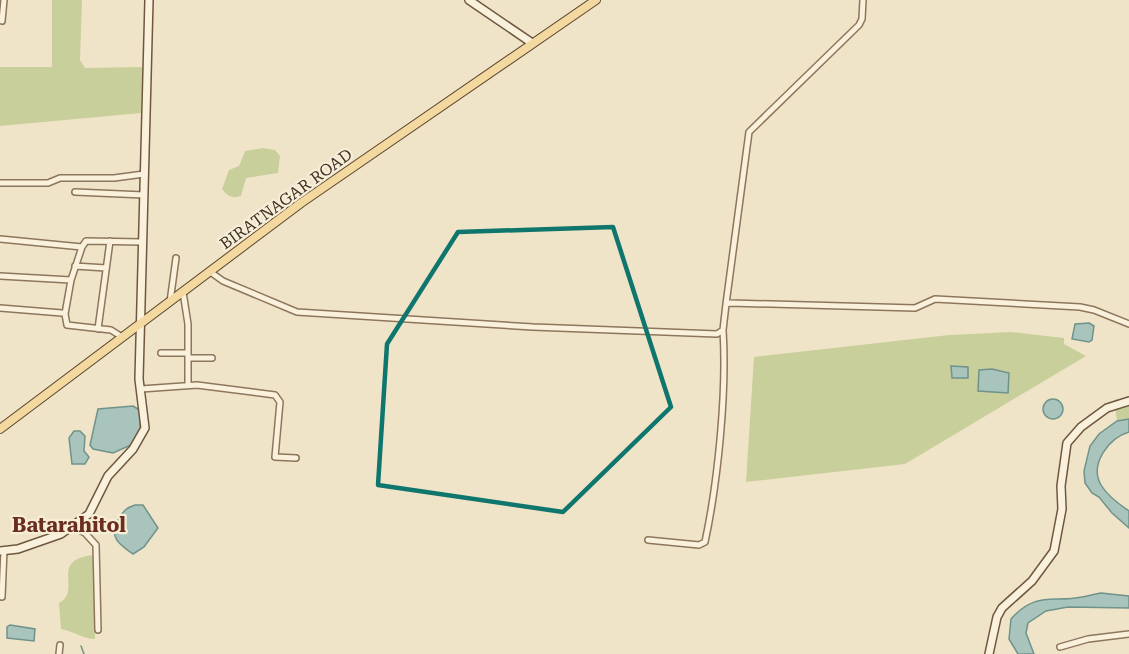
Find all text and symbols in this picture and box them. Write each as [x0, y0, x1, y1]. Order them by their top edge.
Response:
street label: BIRATNAGAR ROAD [216, 145, 356, 253]
district label: Batarahitol [12, 513, 126, 537]

